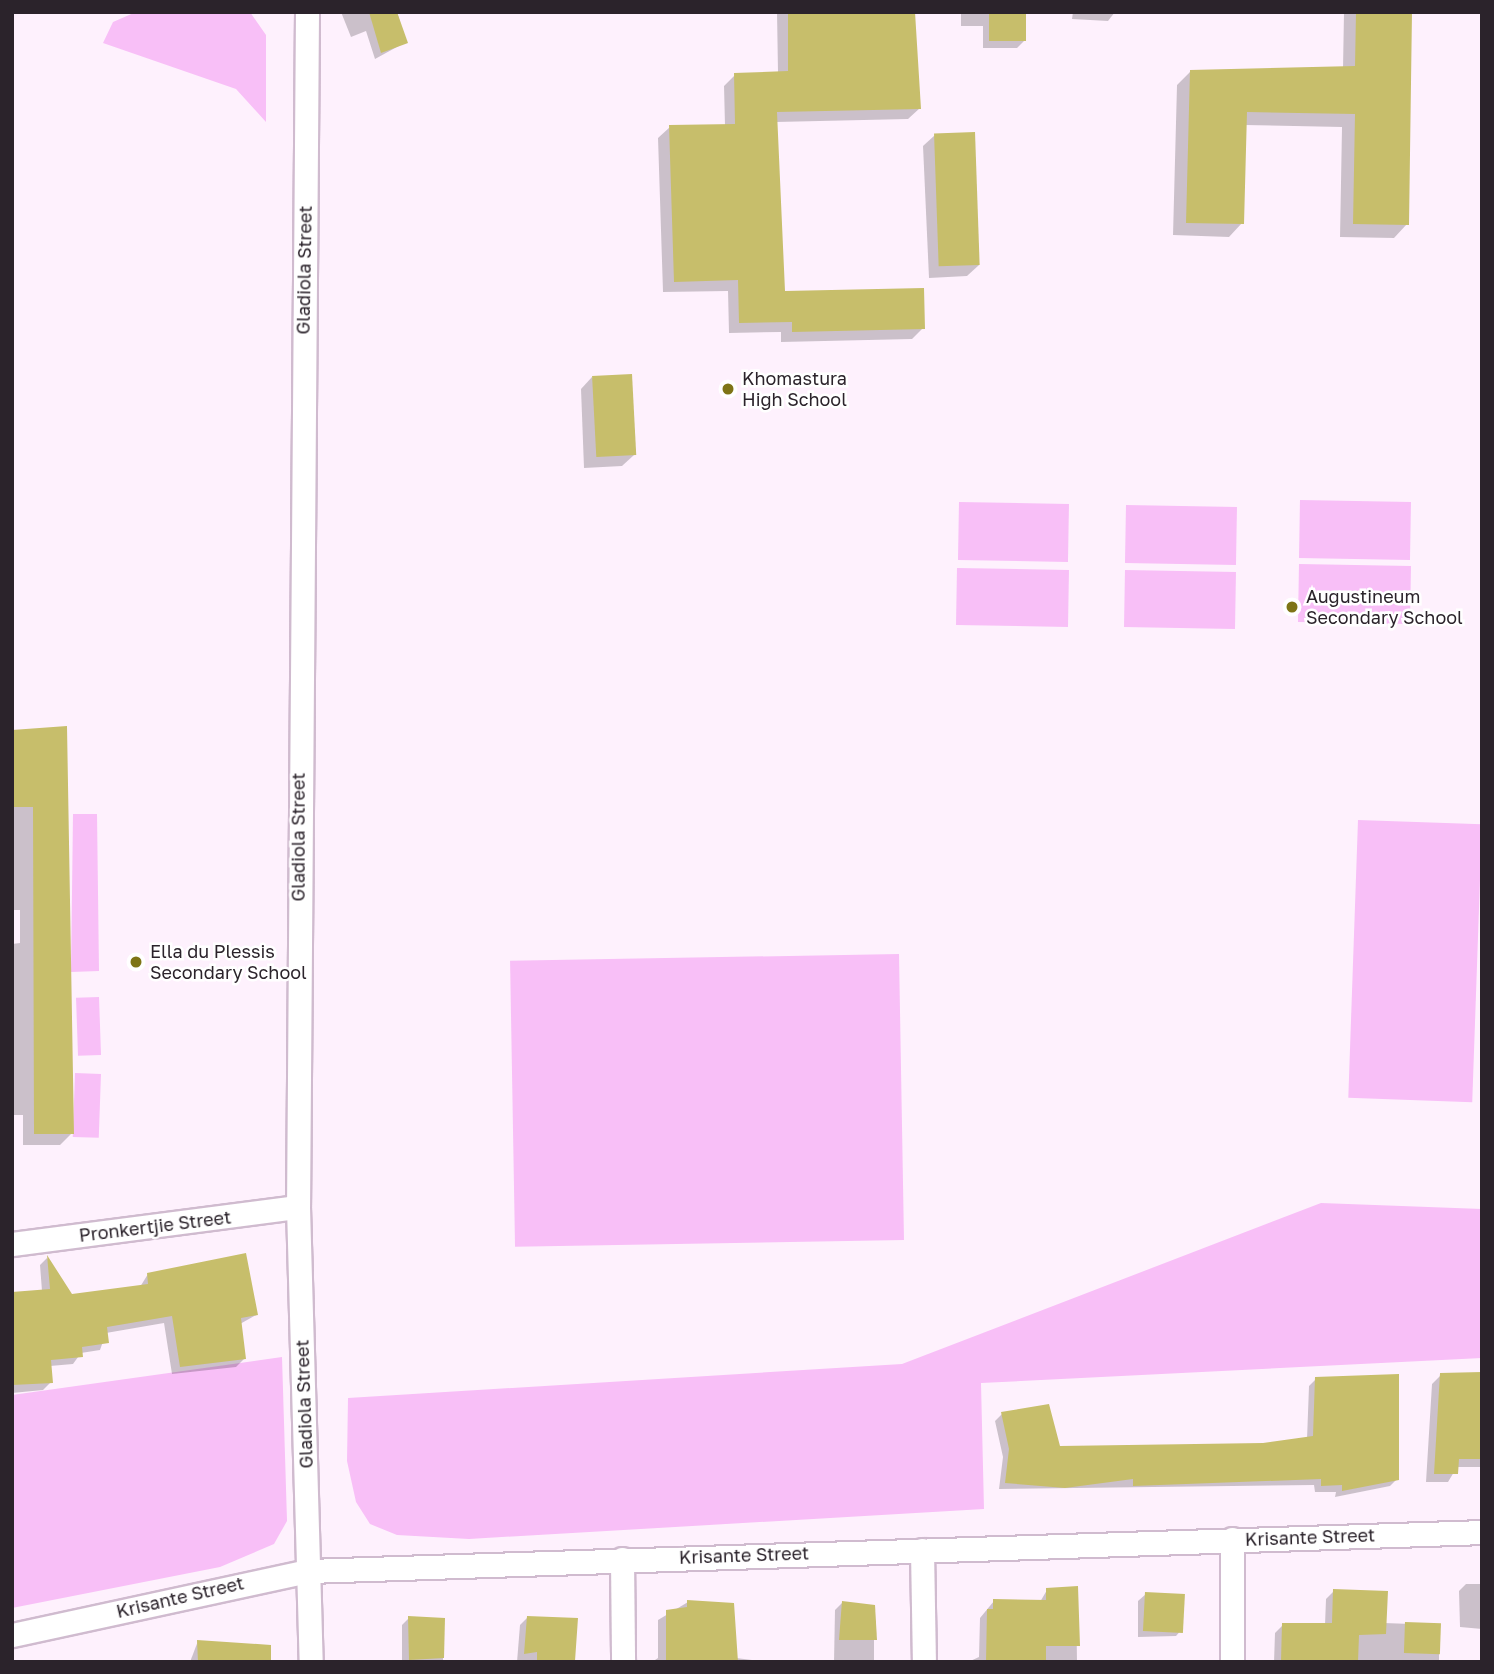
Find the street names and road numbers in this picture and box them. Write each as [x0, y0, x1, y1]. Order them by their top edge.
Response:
street label: Gladiola Street [292, 205, 316, 335]
street label: Gladiola Street [287, 772, 309, 902]
street label: Pronkertjie Street [78, 1206, 232, 1246]
street label: Gladiola Street [291, 1339, 317, 1469]
street label: Krisante Street [1245, 1524, 1375, 1550]
street label: Krisante Street [679, 1542, 809, 1568]
street label: Krisante Street [114, 1572, 246, 1622]

